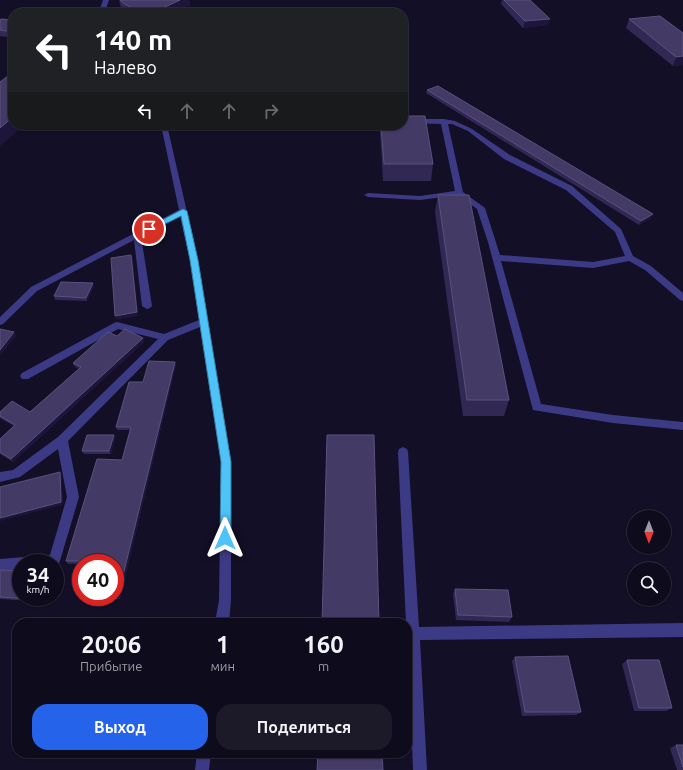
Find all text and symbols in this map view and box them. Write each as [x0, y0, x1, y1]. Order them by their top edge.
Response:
icon: left [28, 24, 80, 76]
text: 140 m [94, 24, 172, 55]
text: Налево [94, 57, 157, 77]
icon: left [134, 100, 156, 122]
icon: ahead [176, 100, 198, 122]
icon: ahead [218, 100, 240, 122]
icon: right [260, 100, 282, 122]
pin [132, 212, 166, 246]
icon: arrive [138, 218, 160, 240]
north arrow [627, 510, 671, 554]
map controls [627, 510, 671, 606]
position arrow [204, 517, 246, 559]
speed limit sign: 40 [72, 554, 124, 606]
button: search [627, 562, 671, 606]
text: 34 [27, 563, 49, 586]
text: km/h [26, 584, 50, 595]
text: 20:06 [81, 631, 141, 658]
text: 1 [216, 631, 230, 658]
text: 160 [303, 631, 344, 658]
text: Прибытие [80, 659, 142, 673]
text: мин [210, 659, 235, 673]
text: m [318, 659, 329, 673]
button: Выход [32, 704, 208, 750]
button: Поделиться [216, 704, 392, 750]

